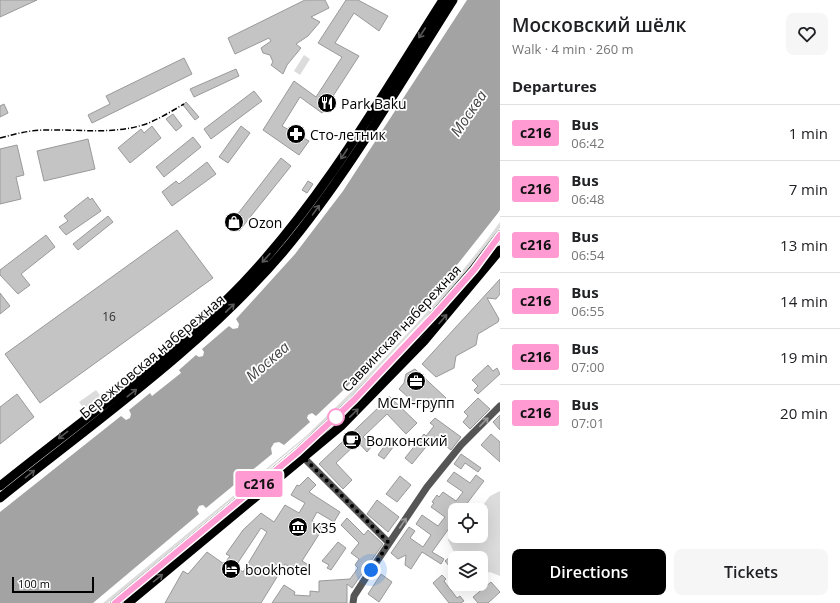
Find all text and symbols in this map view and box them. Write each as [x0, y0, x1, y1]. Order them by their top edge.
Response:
text: Московский шёлк [512, 12, 686, 38]
button: heart [786, 13, 828, 55]
one-way arrow [418, 27, 426, 38]
text: Walk · 4 min · 260 m [512, 40, 634, 58]
text: Departures [512, 76, 597, 96]
water label: Москва [445, 86, 491, 140]
restaurant icon: Park Baku [316, 92, 338, 114]
place label: Park Baku [341, 94, 407, 113]
text: Bus [571, 114, 599, 134]
pharmacy icon: Сто-летник [285, 123, 307, 145]
text: с216 [520, 123, 551, 142]
text: 1 min [789, 123, 828, 143]
place label: Сто-летник [310, 125, 387, 144]
text: 06:42 [571, 134, 604, 152]
one-way arrow [340, 148, 348, 160]
text: Bus [571, 170, 599, 190]
text: с216 [520, 179, 551, 198]
text: 7 min [789, 179, 828, 199]
text: 06:48 [571, 190, 604, 208]
one-way arrow [312, 205, 320, 216]
shop icon: Ozon [223, 211, 245, 233]
place label: Ozon [248, 213, 282, 232]
text: Bus [571, 226, 599, 246]
text: с216 [520, 235, 551, 254]
text: 13 min [780, 235, 828, 255]
text: 06:54 [571, 246, 604, 264]
one-way arrow [261, 253, 271, 263]
street label: Саввинская набережная [337, 260, 465, 396]
text: Bus [571, 282, 599, 302]
street label: Бережковская набережная [75, 290, 229, 422]
text: с216 [520, 291, 551, 310]
text: 14 min [780, 291, 828, 311]
text: 06:55 [571, 302, 604, 320]
one-way arrow [225, 304, 235, 313]
house number: 16 [102, 308, 116, 325]
one-way arrow [439, 314, 448, 324]
water label: Москва [241, 336, 293, 385]
text: Bus [571, 338, 599, 358]
text: с216 [520, 347, 551, 366]
text: 19 min [780, 347, 828, 367]
text: 07:00 [571, 358, 604, 376]
office icon: МСМ-групп [405, 370, 427, 392]
one-way arrow [127, 389, 138, 397]
place label: МСМ-групп [377, 393, 455, 412]
text: Bus [571, 394, 599, 414]
text: с216 [520, 403, 551, 422]
text: 20 min [780, 403, 828, 423]
unlabelled marker [327, 408, 345, 426]
one-way arrow [349, 408, 359, 418]
text: 07:01 [571, 414, 604, 432]
one-way arrow [479, 417, 489, 427]
cafe icon: Волконский [341, 429, 363, 451]
one-way arrow [58, 431, 69, 440]
place label: Волконский [366, 431, 448, 450]
one-way arrow [25, 469, 36, 478]
line badge: с216 [231, 471, 287, 497]
text: с216 [243, 474, 275, 493]
map controls [448, 503, 488, 591]
button: locate [448, 503, 488, 543]
museum icon: K35 [287, 516, 309, 538]
place label: K35 [312, 518, 337, 537]
one-way arrow [399, 518, 407, 529]
button: Directions [512, 549, 666, 595]
button: Tickets [674, 549, 828, 595]
button: layers [448, 551, 488, 591]
hotel icon: bookhotel [220, 558, 242, 580]
place label: bookhotel [245, 560, 311, 579]
your location [361, 560, 381, 580]
one-way arrow [153, 574, 164, 583]
scale bar [12, 575, 94, 594]
text: 100 m [18, 576, 50, 591]

